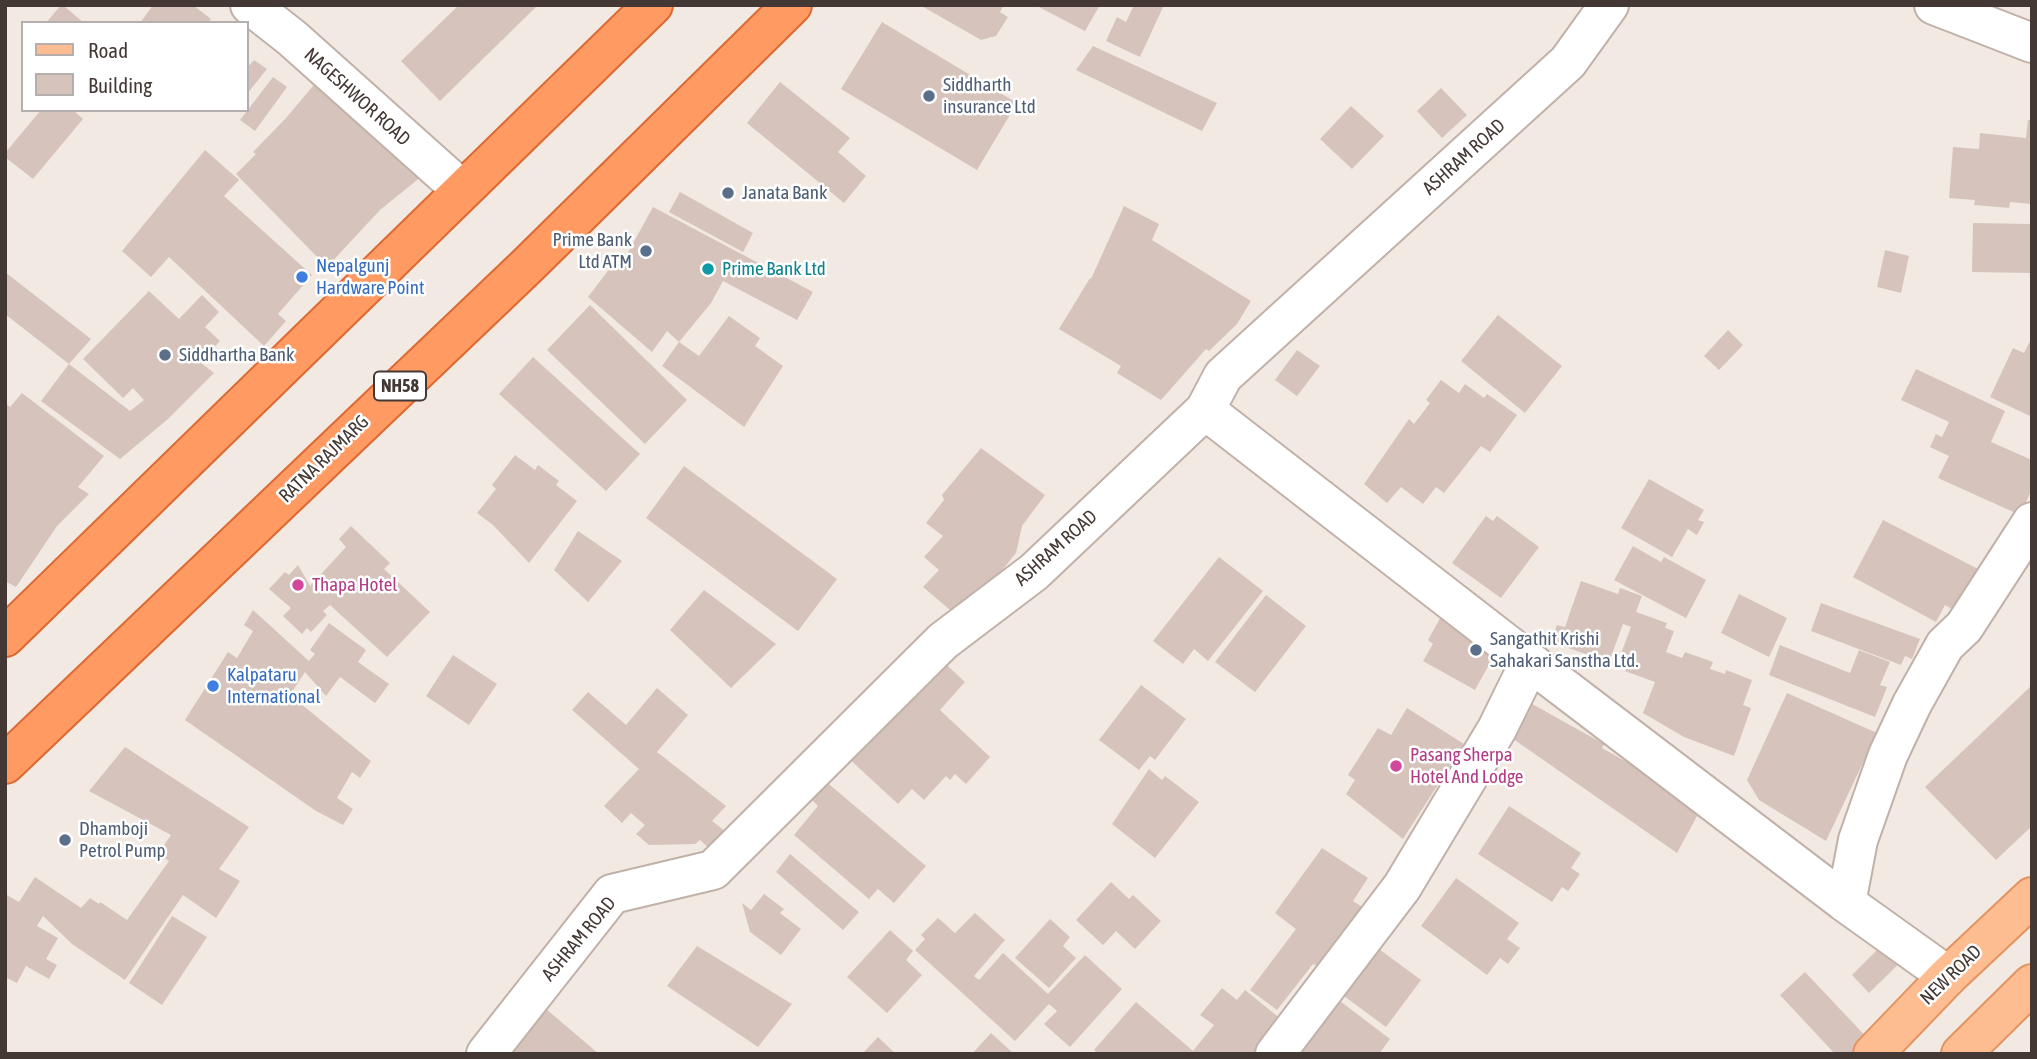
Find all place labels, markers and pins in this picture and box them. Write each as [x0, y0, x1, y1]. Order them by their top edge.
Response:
place label: Siddharth insurance Ltd [943, 74, 1036, 118]
marker: Siddharth insurance Ltd [921, 88, 937, 104]
place label: Janata Bank [742, 182, 827, 204]
marker: Janata Bank [720, 185, 736, 201]
place label: Prime Bank Ltd ATM [552, 229, 632, 273]
marker: Prime Bank Ltd ATM [638, 243, 654, 259]
place label: Nepalgunj Hardware Point [316, 255, 424, 299]
place label: Prime Bank Ltd [722, 258, 826, 280]
marker: Prime Bank Ltd [700, 261, 716, 277]
marker: Nepalgunj Hardware Point [294, 269, 310, 285]
place label: Siddhartha Bank [179, 344, 294, 366]
marker: Siddhartha Bank [157, 347, 173, 363]
place label: Thapa Hotel [312, 574, 397, 596]
marker: Thapa Hotel [290, 577, 306, 593]
place label: Sangathit Krishi Sahakari Sanstha Ltd. [1490, 628, 1639, 672]
marker: Sangathit Krishi Sahakari Sanstha Ltd. [1468, 642, 1484, 658]
place label: Kalpataru International [227, 664, 320, 708]
marker: Kalpataru International [205, 678, 221, 694]
place label: Pasang Sherpa Hotel And Lodge [1410, 744, 1523, 788]
marker: Pasang Sherpa Hotel And Lodge [1388, 758, 1404, 774]
place label: Dhamboji Petrol Pump [79, 818, 166, 862]
marker: Dhamboji Petrol Pump [57, 832, 73, 848]

